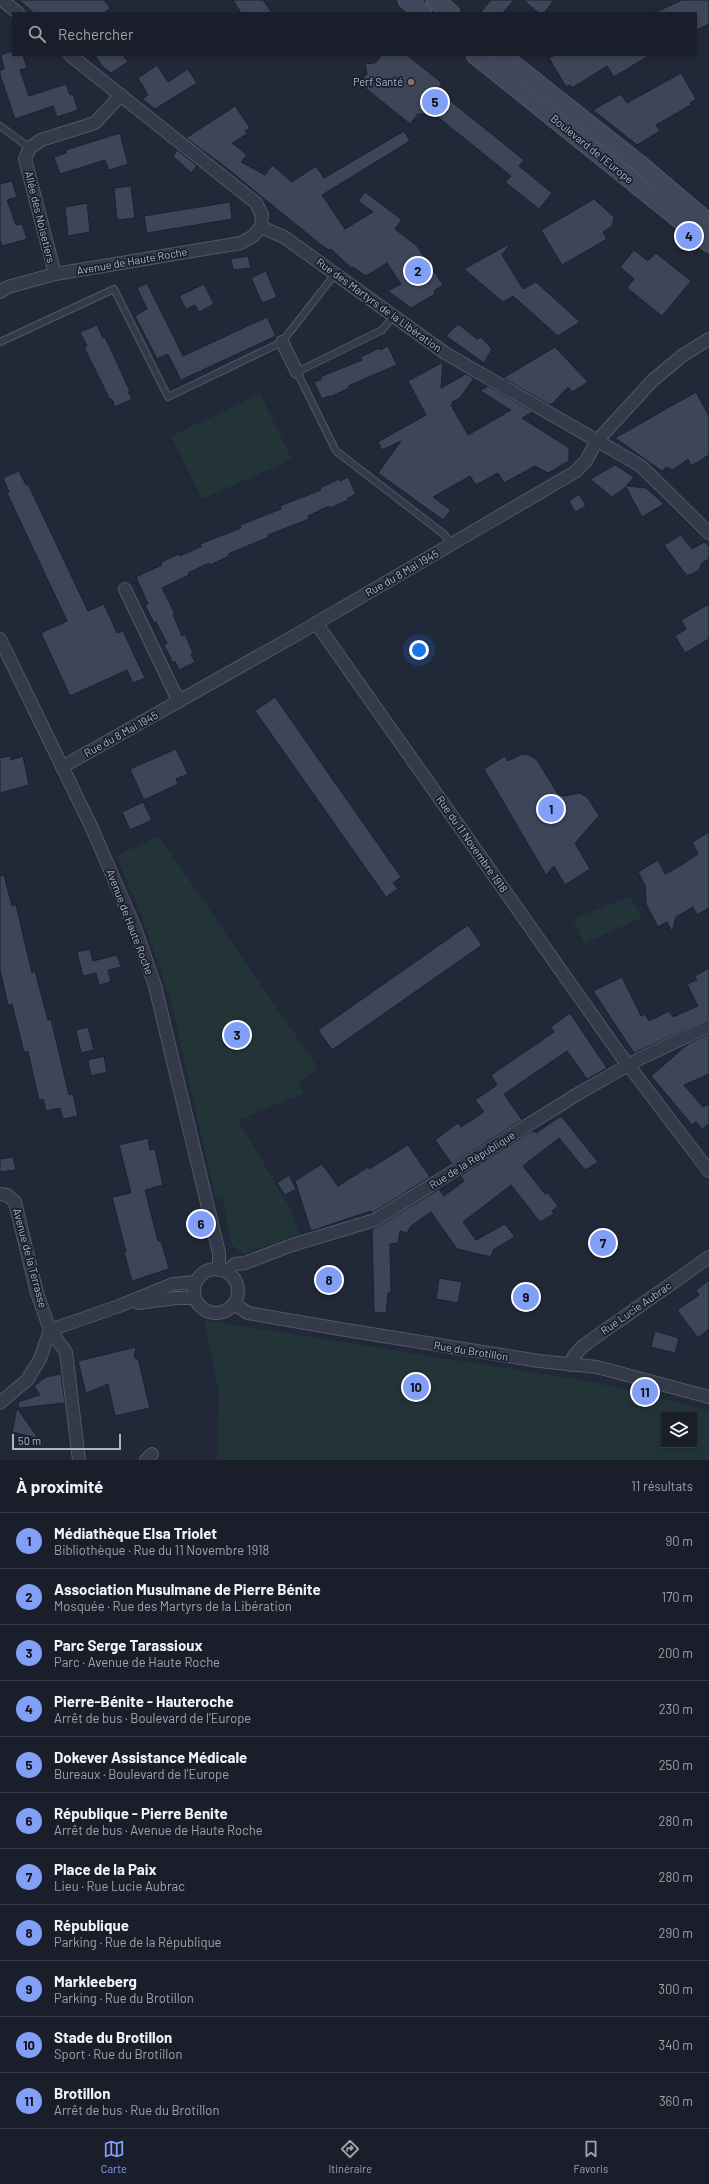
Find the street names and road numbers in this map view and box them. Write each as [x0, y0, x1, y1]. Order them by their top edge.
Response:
street label: Boulevard de l'Europe [548, 111, 636, 186]
street label: Allée des Noisetiers [23, 170, 58, 264]
street label: Avenue de Haute Roche [76, 244, 188, 277]
street label: Rue des Martyrs de la Libération [314, 255, 445, 354]
street label: Rue du 8 Mai 1945 [363, 546, 441, 599]
street label: Rue du 8 Mai 1945 [82, 708, 160, 759]
street label: Rue du 11 Novembre 1918 [434, 793, 511, 895]
street label: Avenue de Haute Roche [104, 867, 157, 977]
street label: Rue de la République [426, 1128, 517, 1191]
street label: Avenue de la Terrasse [11, 1207, 50, 1309]
street label: Rue Lucie Aubrac [598, 1278, 674, 1337]
street label: Rue du Brotillon [433, 1338, 509, 1363]

